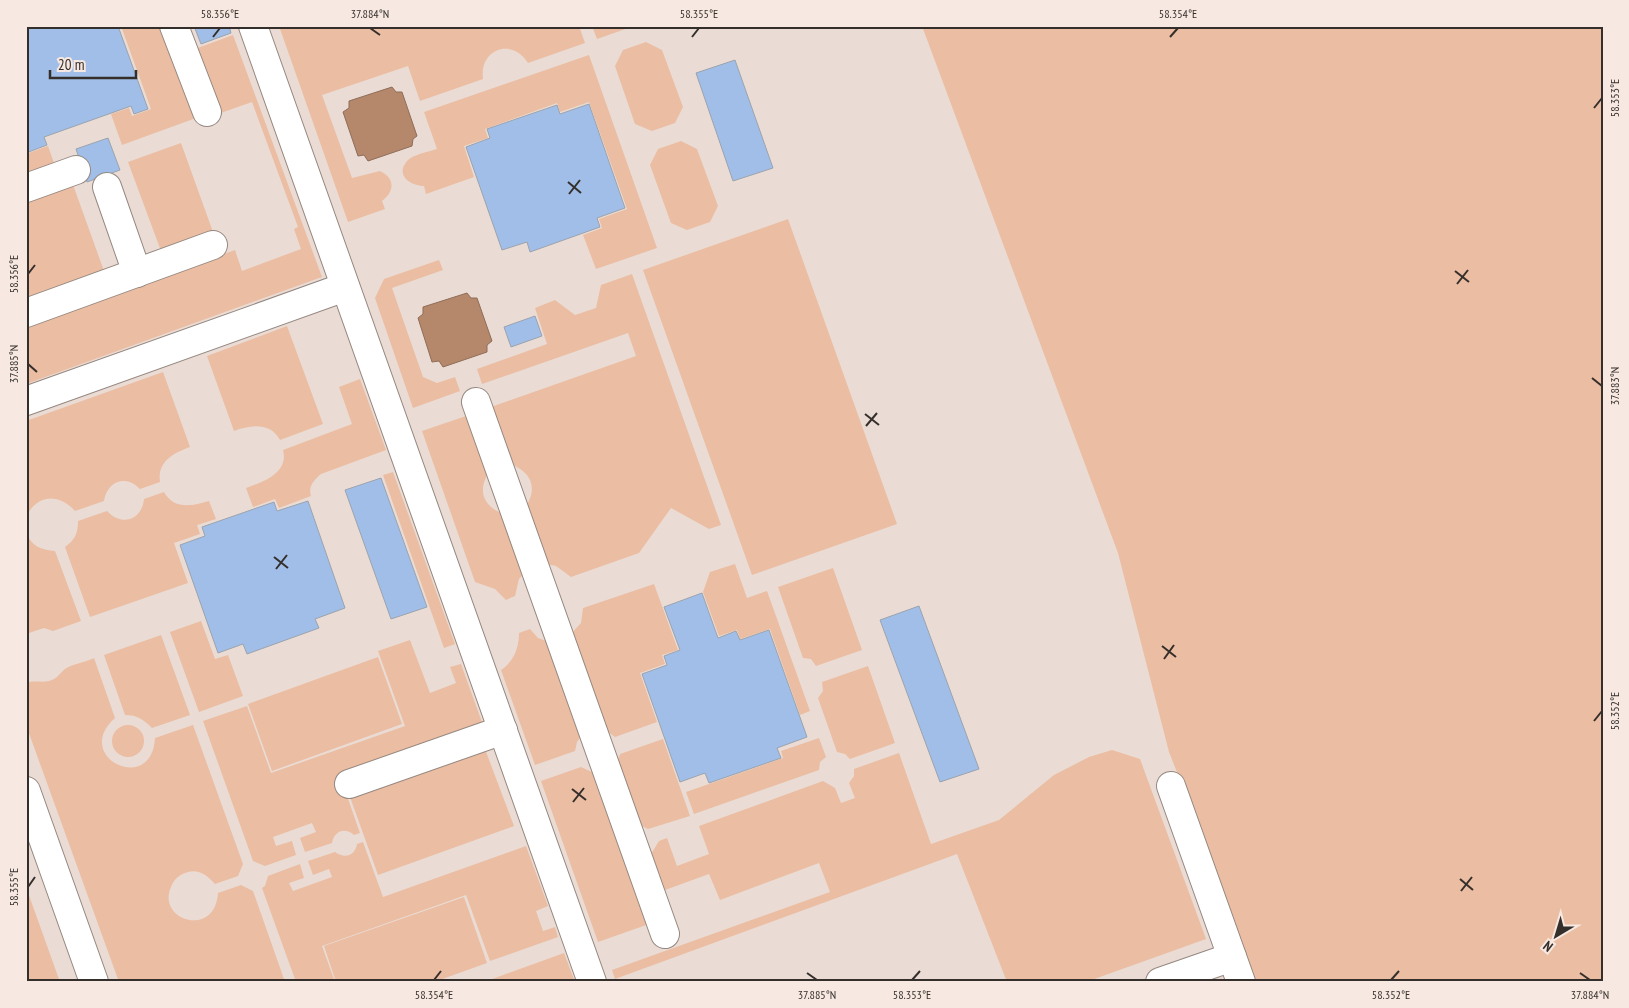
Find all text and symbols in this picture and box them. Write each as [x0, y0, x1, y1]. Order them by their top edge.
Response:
text: 58.356°E [201, 6, 239, 21]
text: 37.884°N [351, 6, 389, 21]
text: 58.355°E [680, 6, 718, 21]
text: 58.354°E [1159, 6, 1197, 21]
scale bar [50, 48, 136, 80]
text: 20 m [58, 55, 84, 74]
text: 58.353°E [1607, 79, 1622, 117]
text: 58.356°E [6, 255, 21, 293]
text: 37.885°N [6, 345, 21, 383]
text: 37.883°N [1607, 367, 1622, 405]
text: 58.352°E [1607, 692, 1622, 730]
text: 58.355°E [6, 868, 21, 906]
north arrow [1532, 910, 1582, 960]
text: N [1539, 937, 1557, 956]
text: 58.354°E [415, 987, 453, 1002]
text: 37.885°N [798, 987, 836, 1002]
text: 58.353°E [893, 987, 931, 1002]
text: 58.352°E [1372, 987, 1410, 1002]
text: 37.884°N [1571, 987, 1609, 1002]

